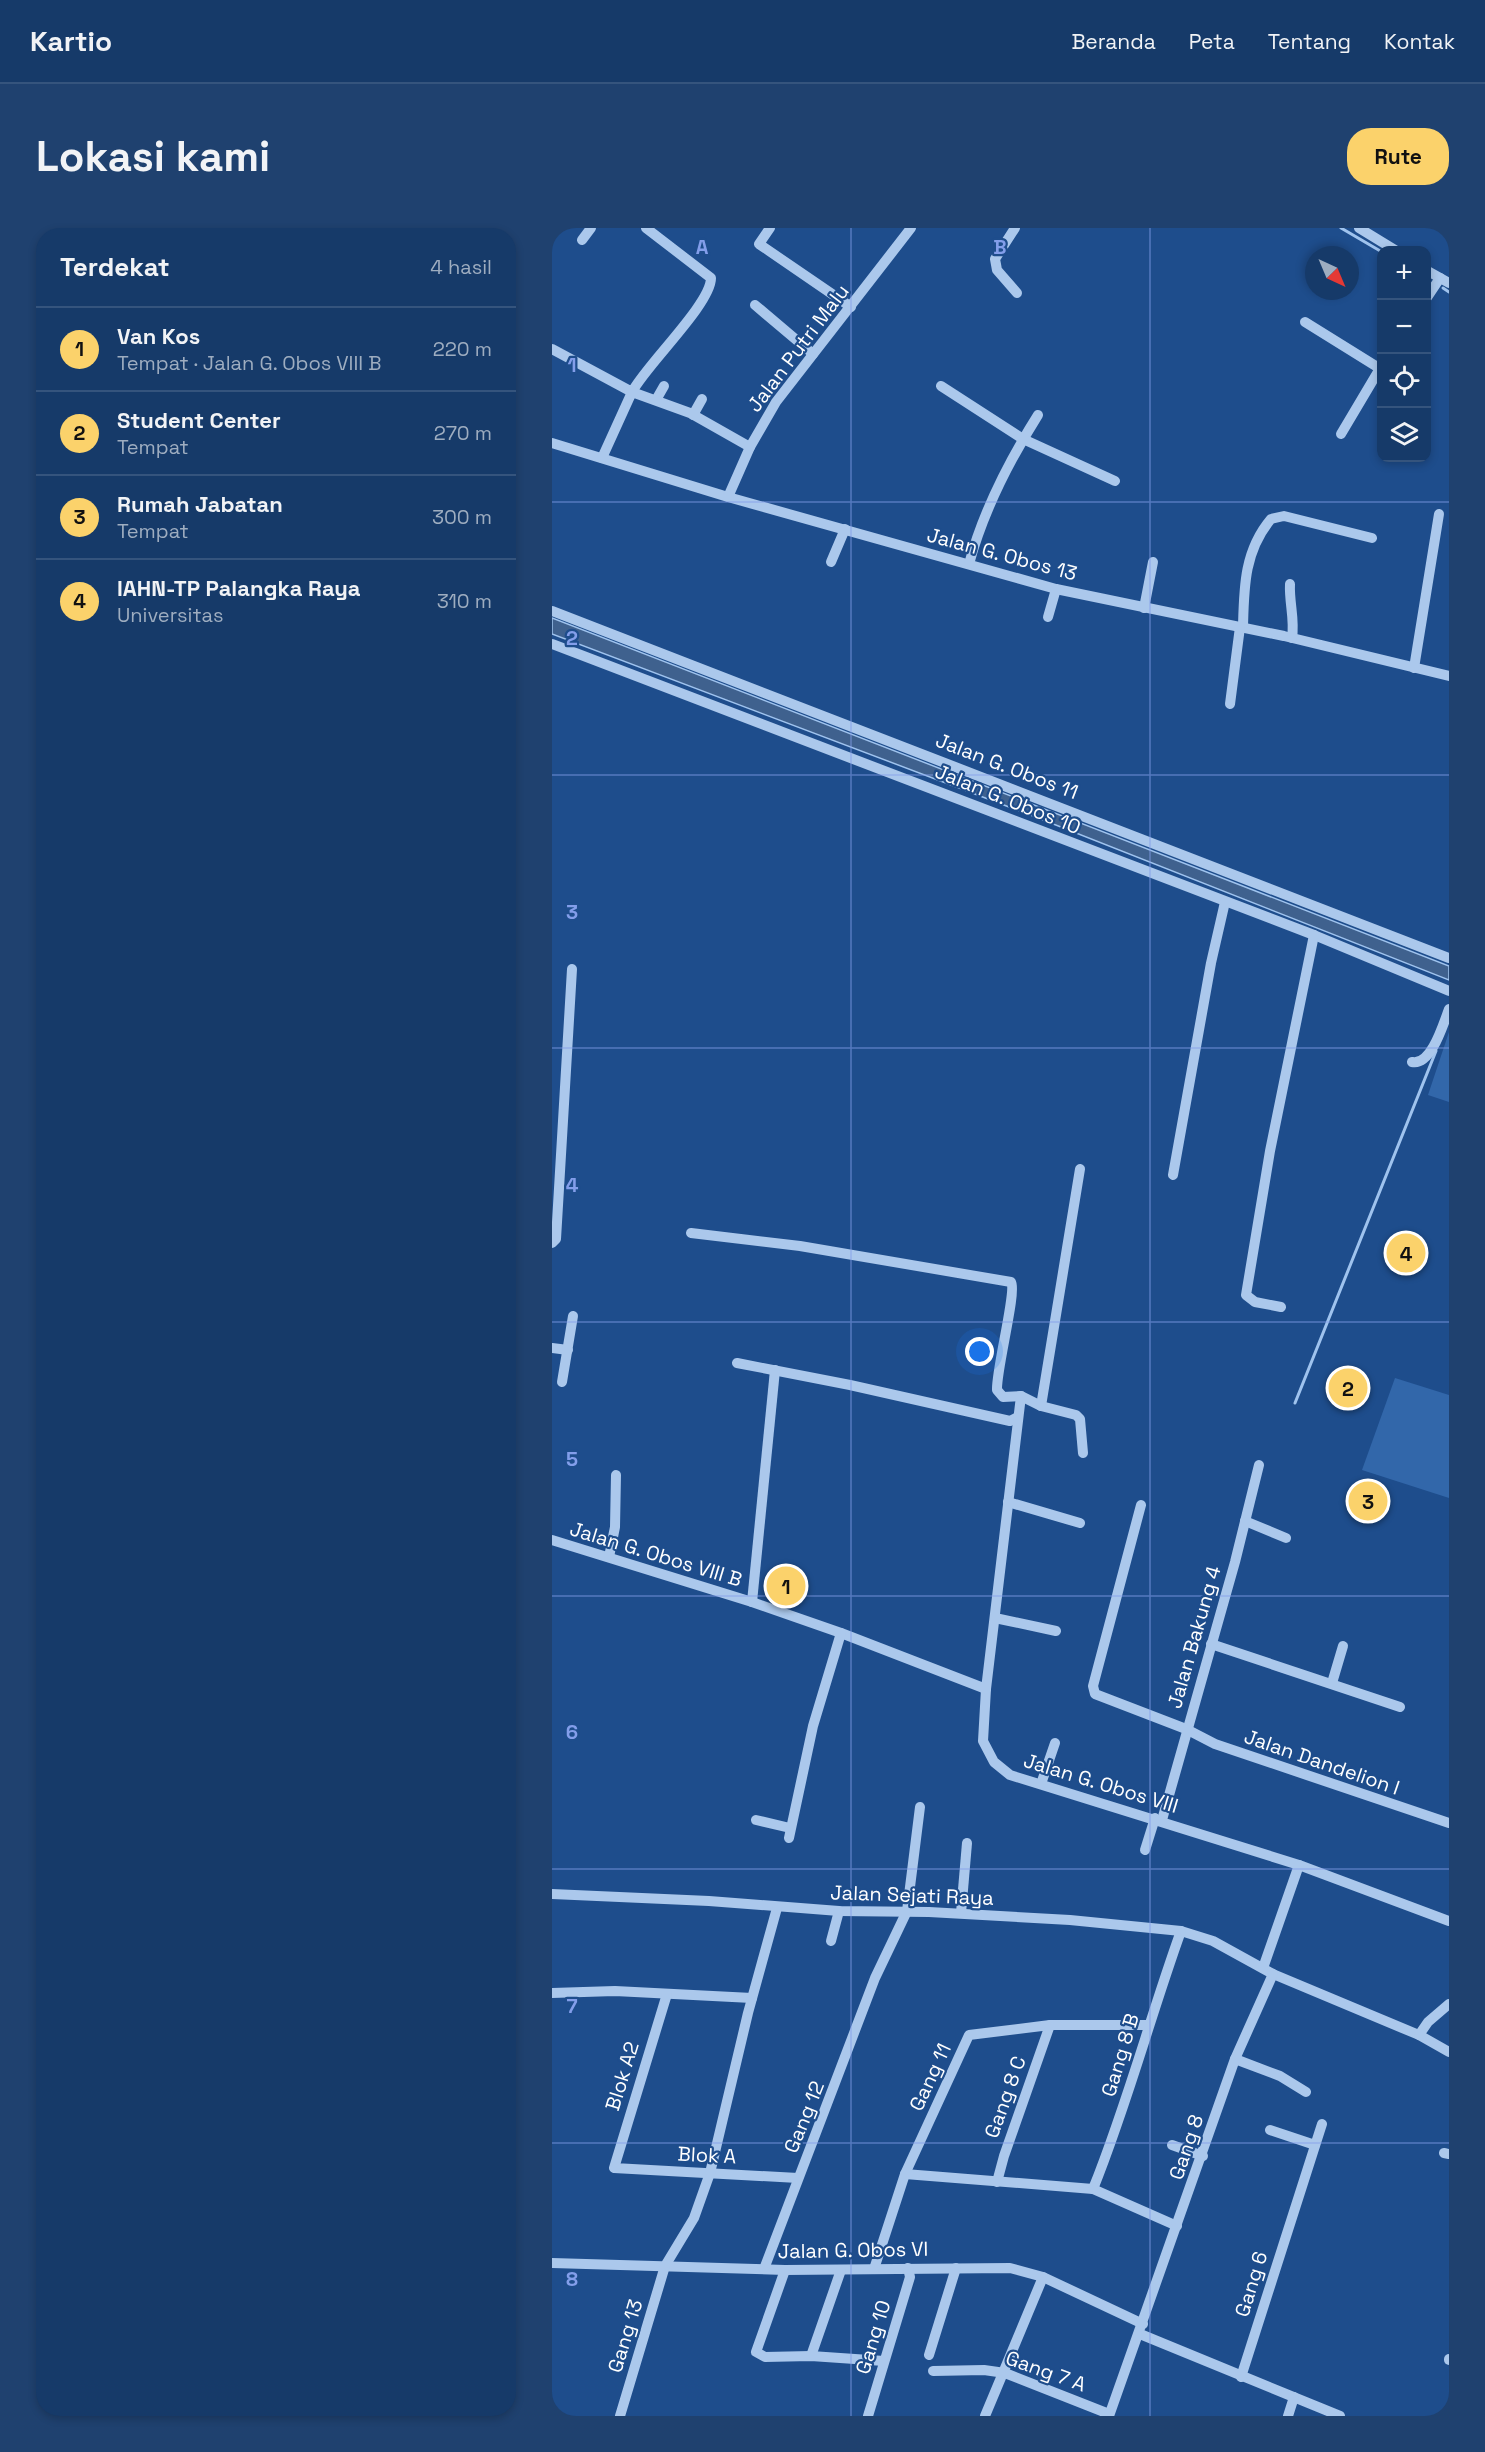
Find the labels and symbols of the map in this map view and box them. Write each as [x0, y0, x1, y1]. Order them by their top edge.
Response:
text: A [696, 234, 709, 260]
text: B [993, 234, 1007, 260]
north arrow [1305, 246, 1359, 300]
street label: Jalan Putri Malu [741, 279, 855, 417]
text: 1 [567, 352, 577, 378]
street label: Jalan G. Obos 13 [924, 521, 1080, 587]
text: 2 [566, 625, 578, 651]
street label: Jalan G. Obos 11 [932, 727, 1082, 805]
street label: Jalan G. Obos 10 [931, 758, 1085, 840]
text: 3 [566, 899, 578, 925]
text: 4 [566, 1172, 579, 1198]
pin: 4 [1386, 1230, 1426, 1276]
your location [965, 1337, 994, 1366]
pin: 2 [1328, 1366, 1368, 1410]
text: 5 [566, 1446, 578, 1472]
pin: 3 [1348, 1478, 1388, 1524]
street label: Jalan G. Obos VIII B [567, 1515, 745, 1593]
street label: Jalan Bakung 4 [1161, 1563, 1227, 1711]
pin: 1 [766, 1564, 806, 1608]
text: 6 [566, 1719, 578, 1745]
street label: Jalan Dandelion I [1241, 1723, 1403, 1801]
street label: Jalan G. Obos VIII [1020, 1747, 1182, 1819]
street label: Jalan Sejati Raya [830, 1879, 994, 1911]
text: 7 [566, 1993, 578, 2019]
street label: Gang 8 B [1095, 2010, 1145, 2100]
street label: Blok A2 [599, 2038, 645, 2114]
street label: Gang 11 [903, 2039, 957, 2115]
street label: Gang 8 C [978, 2052, 1032, 2142]
street label: Gang 12 [778, 2077, 830, 2157]
street label: Gang 8 [1163, 2111, 1209, 2183]
street label: Blok A [677, 2140, 737, 2170]
street label: Jalan G. Obos VI [777, 2236, 929, 2264]
street label: Gang 6 [1229, 2248, 1273, 2320]
text: 8 [566, 2266, 578, 2292]
street label: Gang 13 [602, 2296, 648, 2376]
street label: Gang 10 [849, 2297, 897, 2377]
street label: Gang 7 A [1002, 2344, 1090, 2398]

